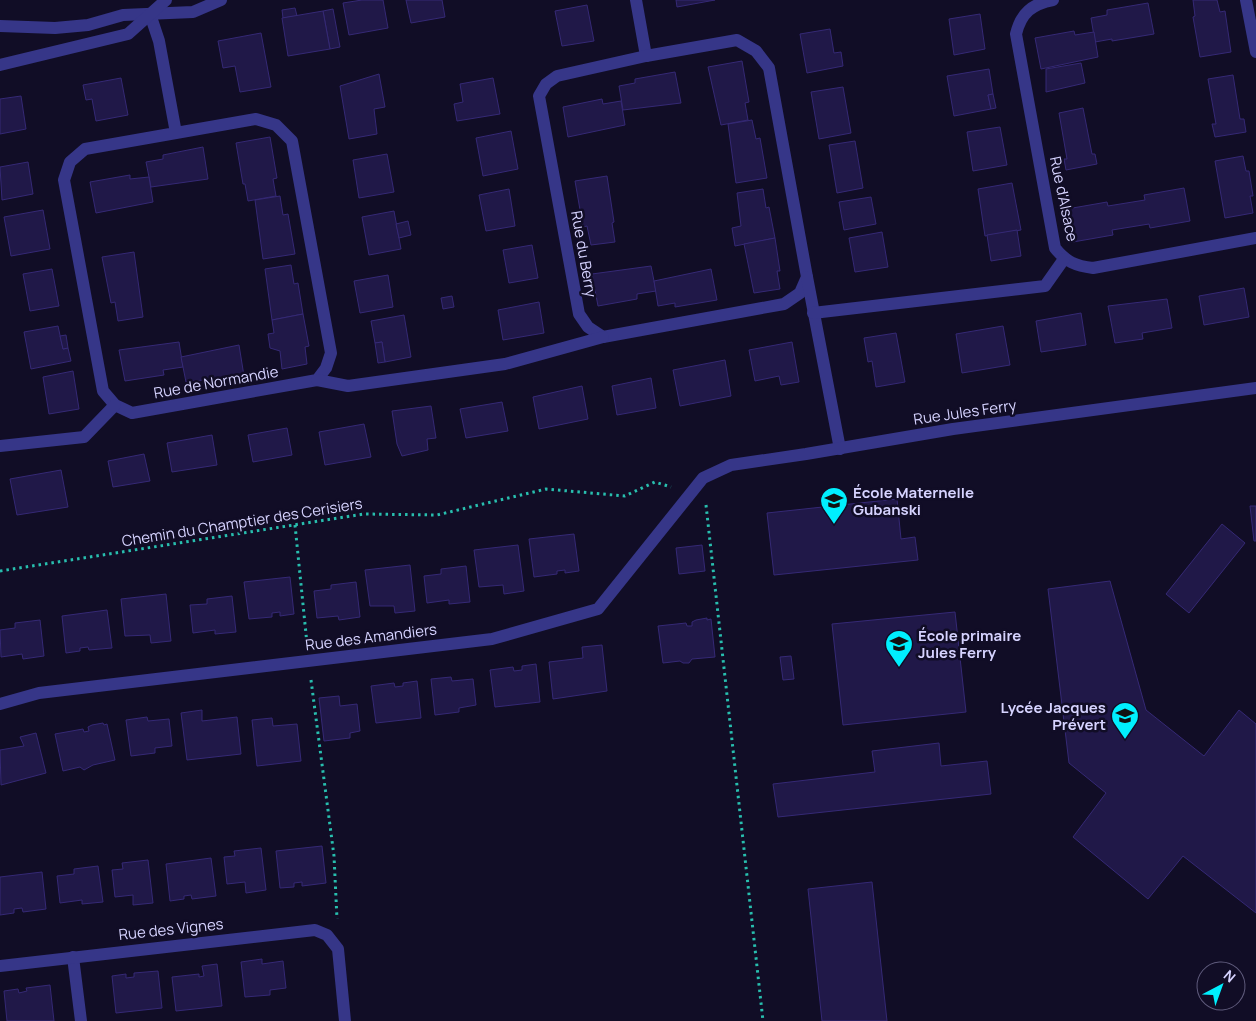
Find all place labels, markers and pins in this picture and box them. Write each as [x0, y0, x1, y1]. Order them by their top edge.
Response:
place label: École Maternelle Gubanski [853, 482, 974, 520]
school or university icon: École Maternelle Gubanski [819, 486, 849, 525]
place label: École primaire Jules Ferry [918, 625, 1021, 663]
school or university icon: École primaire Jules Ferry [884, 629, 914, 668]
place label: Lycée Jacques Prévert [1000, 697, 1106, 735]
school or university icon: Lycée Jacques Prévert [1110, 701, 1140, 740]

